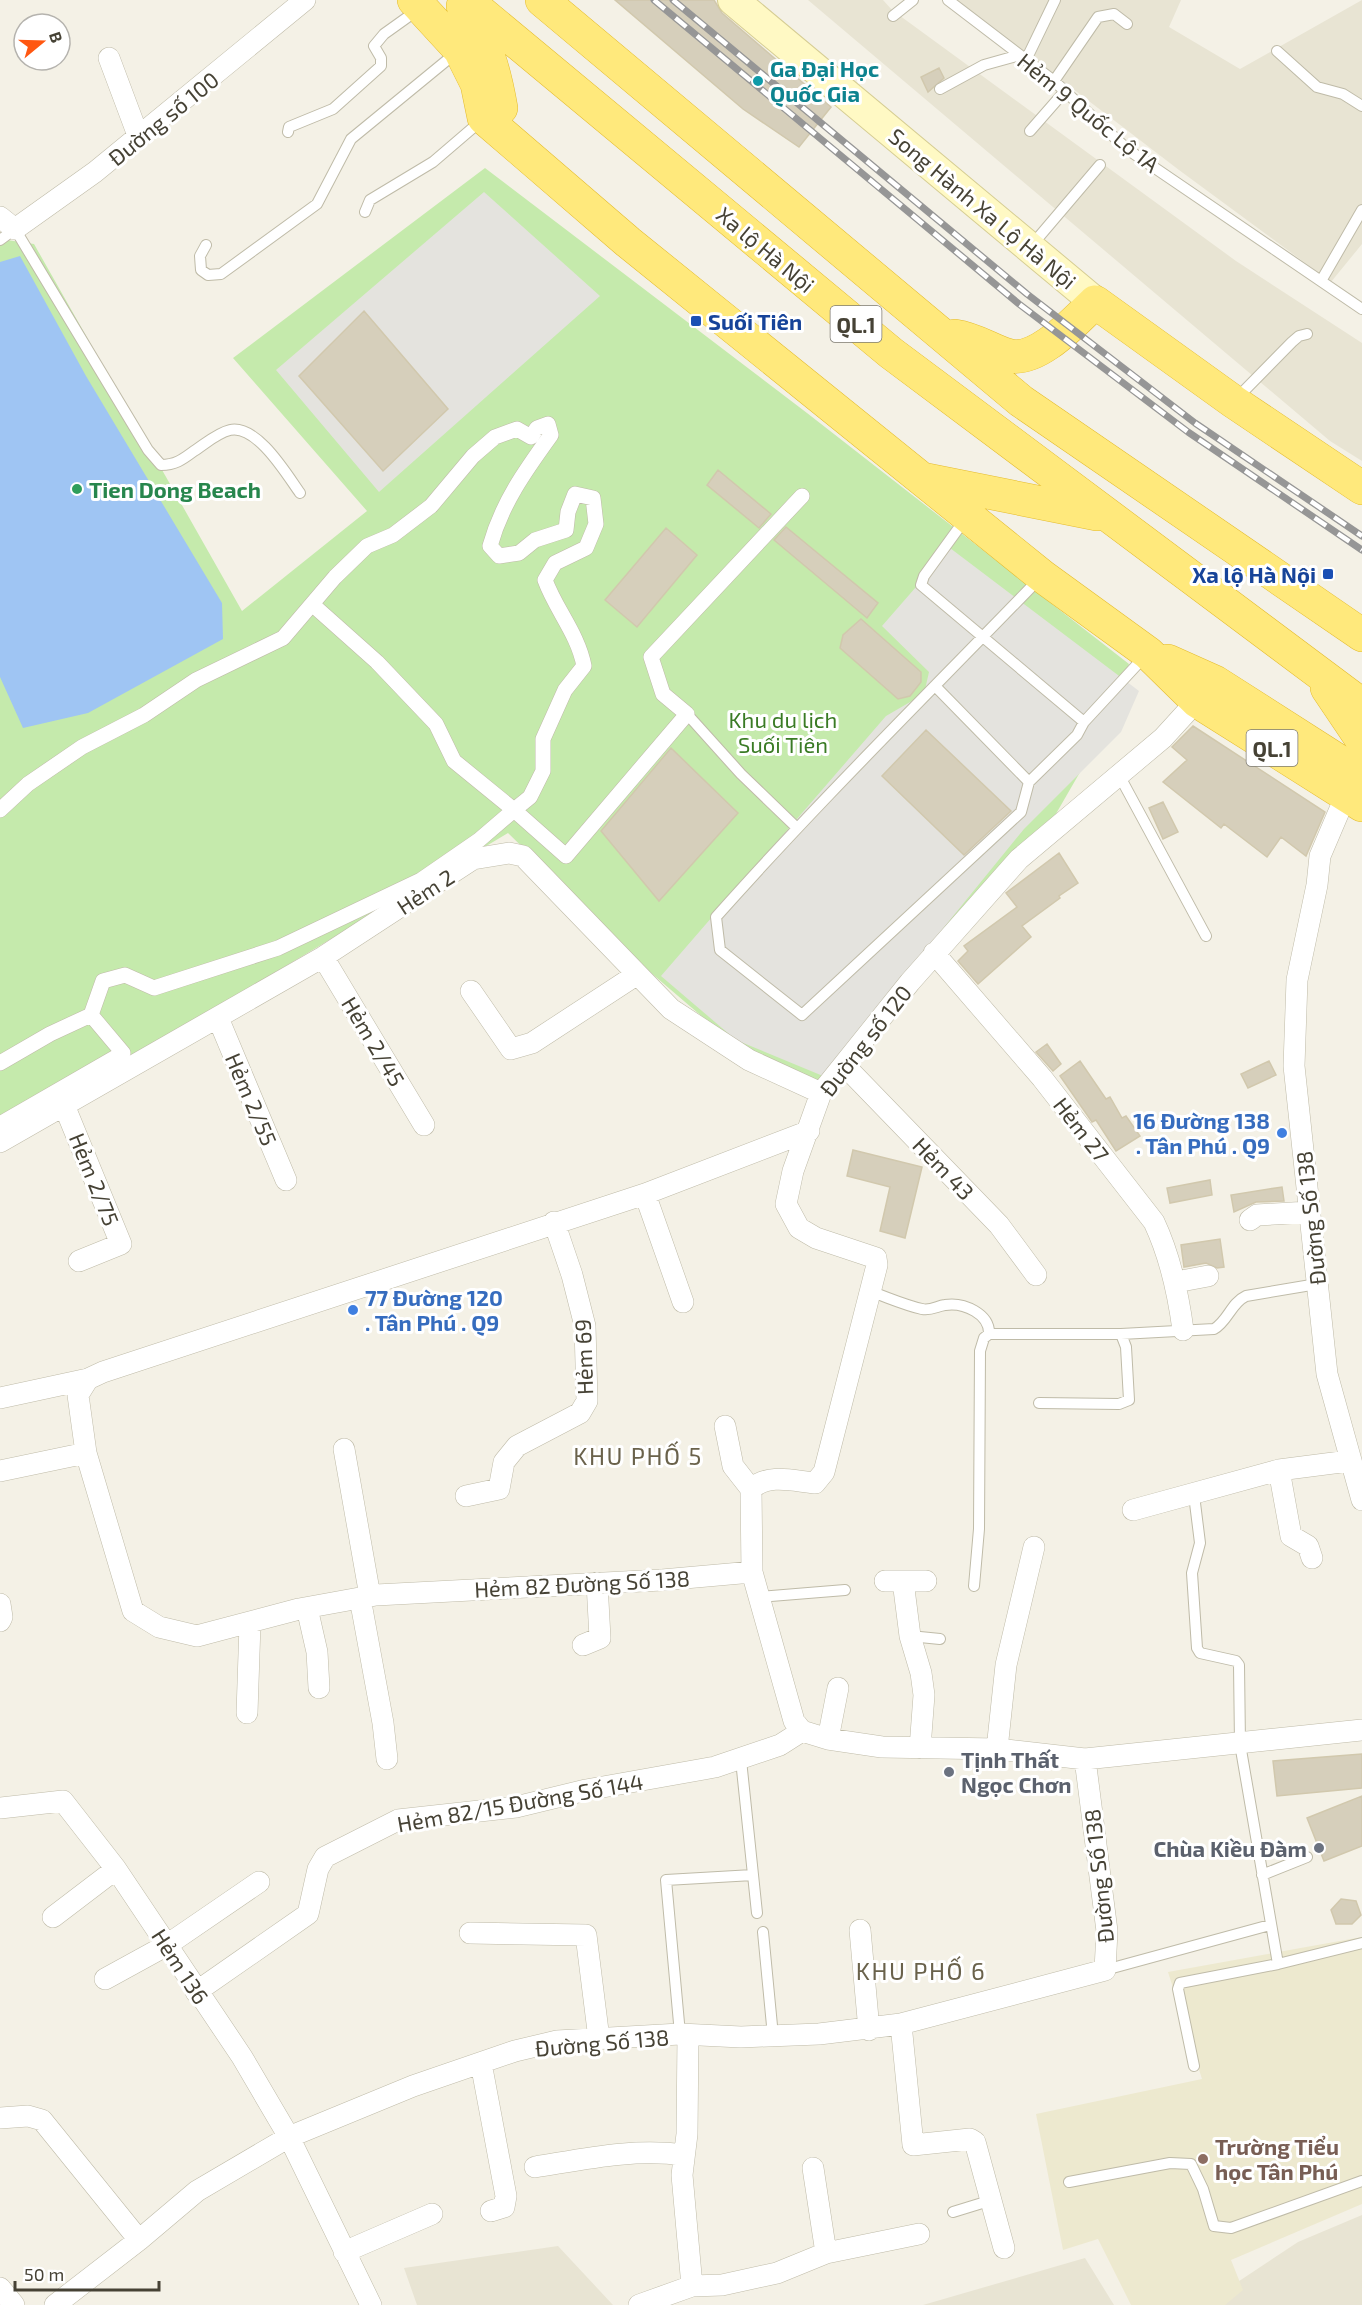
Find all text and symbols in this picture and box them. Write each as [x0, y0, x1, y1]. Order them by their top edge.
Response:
north arrow [12, 12, 72, 72]
text: B [46, 29, 67, 45]
street label: Hẻm 9 Quốc Lộ 1A [1012, 47, 1165, 178]
place label: Ga Đại Học Quốc Gia [770, 55, 879, 107]
street label: Đường số 100 [103, 66, 223, 170]
marker: Ga Đại Học Quốc Gia [751, 74, 765, 88]
street label: Song Hành Xa Lộ Hà Nội [884, 122, 1082, 294]
street label: Xa lộ Hà Nội [712, 201, 820, 297]
road number: QL.1 [830, 306, 882, 342]
place label: Suối Tiên [708, 308, 802, 334]
marker: Suối Tiên [689, 314, 703, 328]
place label: Tien Dong Beach [89, 476, 261, 502]
marker: Tien Dong Beach [70, 482, 84, 496]
place label: Xa lộ Hà Nội [1192, 561, 1316, 587]
marker: Xa lộ Hà Nội [1321, 567, 1335, 581]
park label: Khu du lịch Suối Tiên [729, 706, 837, 757]
road number: QL.1 [1246, 730, 1298, 766]
street label: Hẻm 2 [391, 863, 459, 919]
street label: Đường số 120 [814, 979, 916, 1101]
street label: Hẻm 2/45 [337, 992, 411, 1090]
street label: Hẻm 2/55 [221, 1049, 283, 1149]
street label: Hẻm 27 [1049, 1092, 1115, 1166]
place label: 16 Đường 138 . Tân Phú . Q9 [1133, 1107, 1270, 1159]
marker: 16 Đường 138 . Tân Phú . Q9 [1275, 1126, 1289, 1140]
street label: Hẻm 2/75 [65, 1129, 125, 1229]
street label: Hẻm 43 [908, 1131, 980, 1205]
street label: Đường Số 138 [1290, 1150, 1330, 1286]
place label: 77 Đường 120 . Tân Phú . Q9 [365, 1284, 503, 1336]
marker: 77 Đường 120 . Tân Phú . Q9 [346, 1303, 360, 1317]
street label: Hẻm 69 [569, 1319, 597, 1395]
district label: KHU PHỐ 5 [573, 1440, 703, 1470]
street label: Hẻm 82 Đường Số 138 [473, 1564, 691, 1602]
place label: Tịnh Thất Ngọc Chơn [961, 1746, 1072, 1797]
marker: Tịnh Thất Ngọc Chơn [942, 1765, 956, 1779]
street label: Hẻm 82/15 Đường Số 144 [395, 1768, 645, 1836]
street label: Đường Số 138 [1078, 1808, 1118, 1944]
place label: Chùa Kiều Đàm [1153, 1835, 1307, 1861]
marker: Chùa Kiều Đàm [1312, 1841, 1326, 1855]
street label: Hẻm 136 [147, 1924, 215, 2008]
district label: KHU PHỐ 6 [856, 1955, 986, 1985]
street label: Đường Số 138 [534, 2023, 670, 2061]
place label: Trường Tiểu học Tân Phú [1215, 2133, 1339, 2184]
marker: Trường Tiểu học Tân Phú [1196, 2152, 1210, 2166]
scale bar [15, 2254, 159, 2292]
text: 50 m [24, 2263, 64, 2285]

